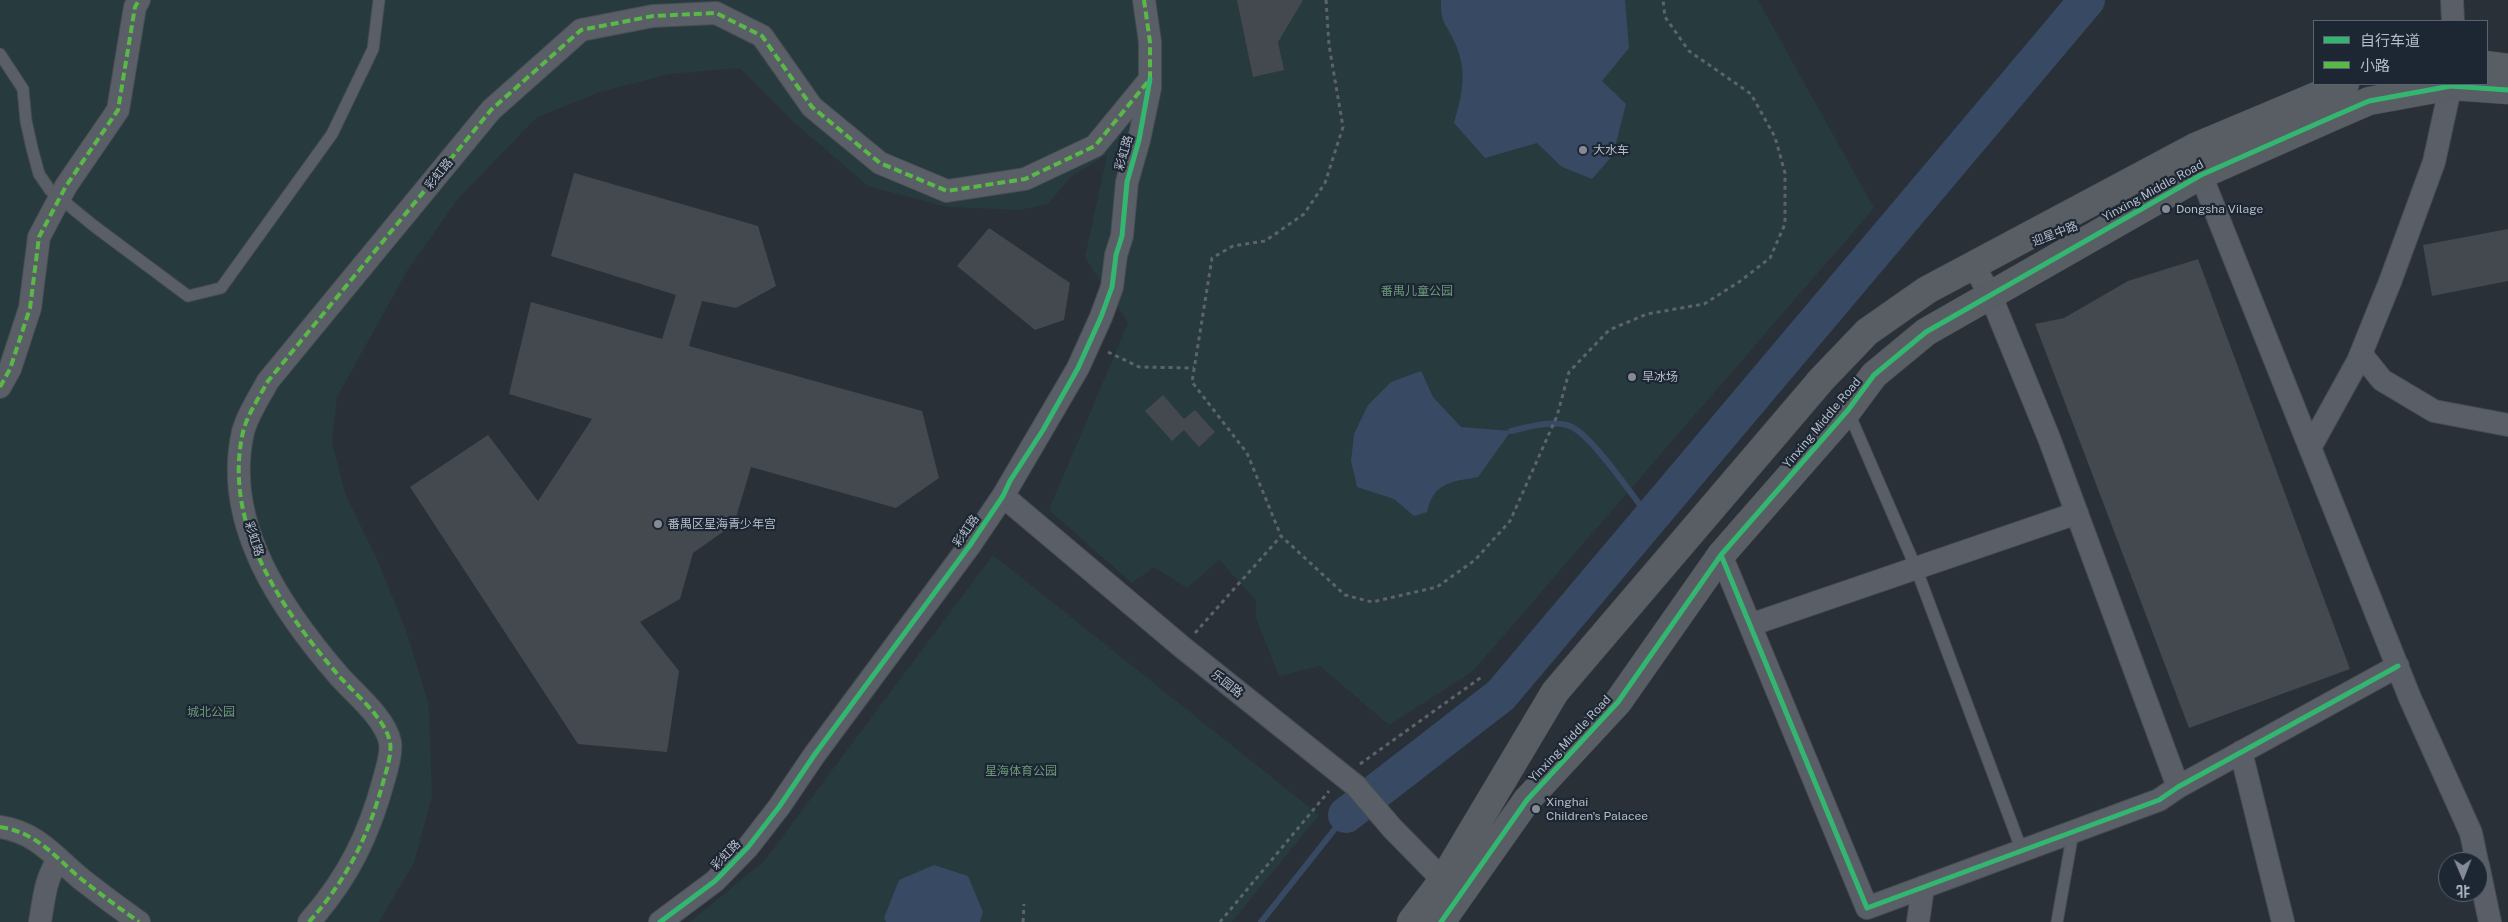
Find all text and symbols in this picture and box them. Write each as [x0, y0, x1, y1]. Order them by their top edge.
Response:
legend [2313, 20, 2488, 85]
text: 自行车道 [2360, 32, 2420, 49]
text: 小路 [2360, 57, 2390, 74]
street label: 彩虹路 [1112, 134, 1136, 172]
place label: 大水车 [1593, 143, 1629, 157]
marker: 大水车 [1577, 144, 1589, 156]
street label: 彩虹路 [422, 155, 456, 193]
street label: Yinxing Middle Road [2100, 157, 2206, 225]
place label: Dongsha Vilage [2176, 202, 2263, 216]
marker: Dongsha Vilage [2160, 203, 2172, 215]
street label: 迎星中路 [2030, 219, 2080, 249]
park label: 番禺儿童公园 [1381, 284, 1453, 298]
place label: 旱冰场 [1642, 370, 1678, 384]
marker: 旱冰场 [1626, 371, 1638, 383]
street label: Yinxing Middle Road [1780, 375, 1864, 471]
street label: 彩虹路 [950, 512, 982, 550]
place label: 番禺区星海青少年宫 [668, 517, 776, 531]
marker: 番禺区星海青少年宫 [652, 518, 664, 530]
street label: 彩虹路 [242, 520, 266, 558]
street label: 乐园路 [1208, 667, 1246, 701]
street label: Yinxing Middle Road [1526, 693, 1614, 785]
park label: 城北公园 [187, 705, 235, 719]
park label: 星海体育公园 [985, 764, 1057, 778]
place label: Xinghai Children's Palacee [1546, 795, 1648, 823]
marker: Xinghai Children's Palacee [1530, 803, 1542, 815]
street label: 彩虹路 [708, 837, 744, 873]
north arrow [2438, 852, 2488, 902]
text: 北 [2456, 883, 2470, 899]

